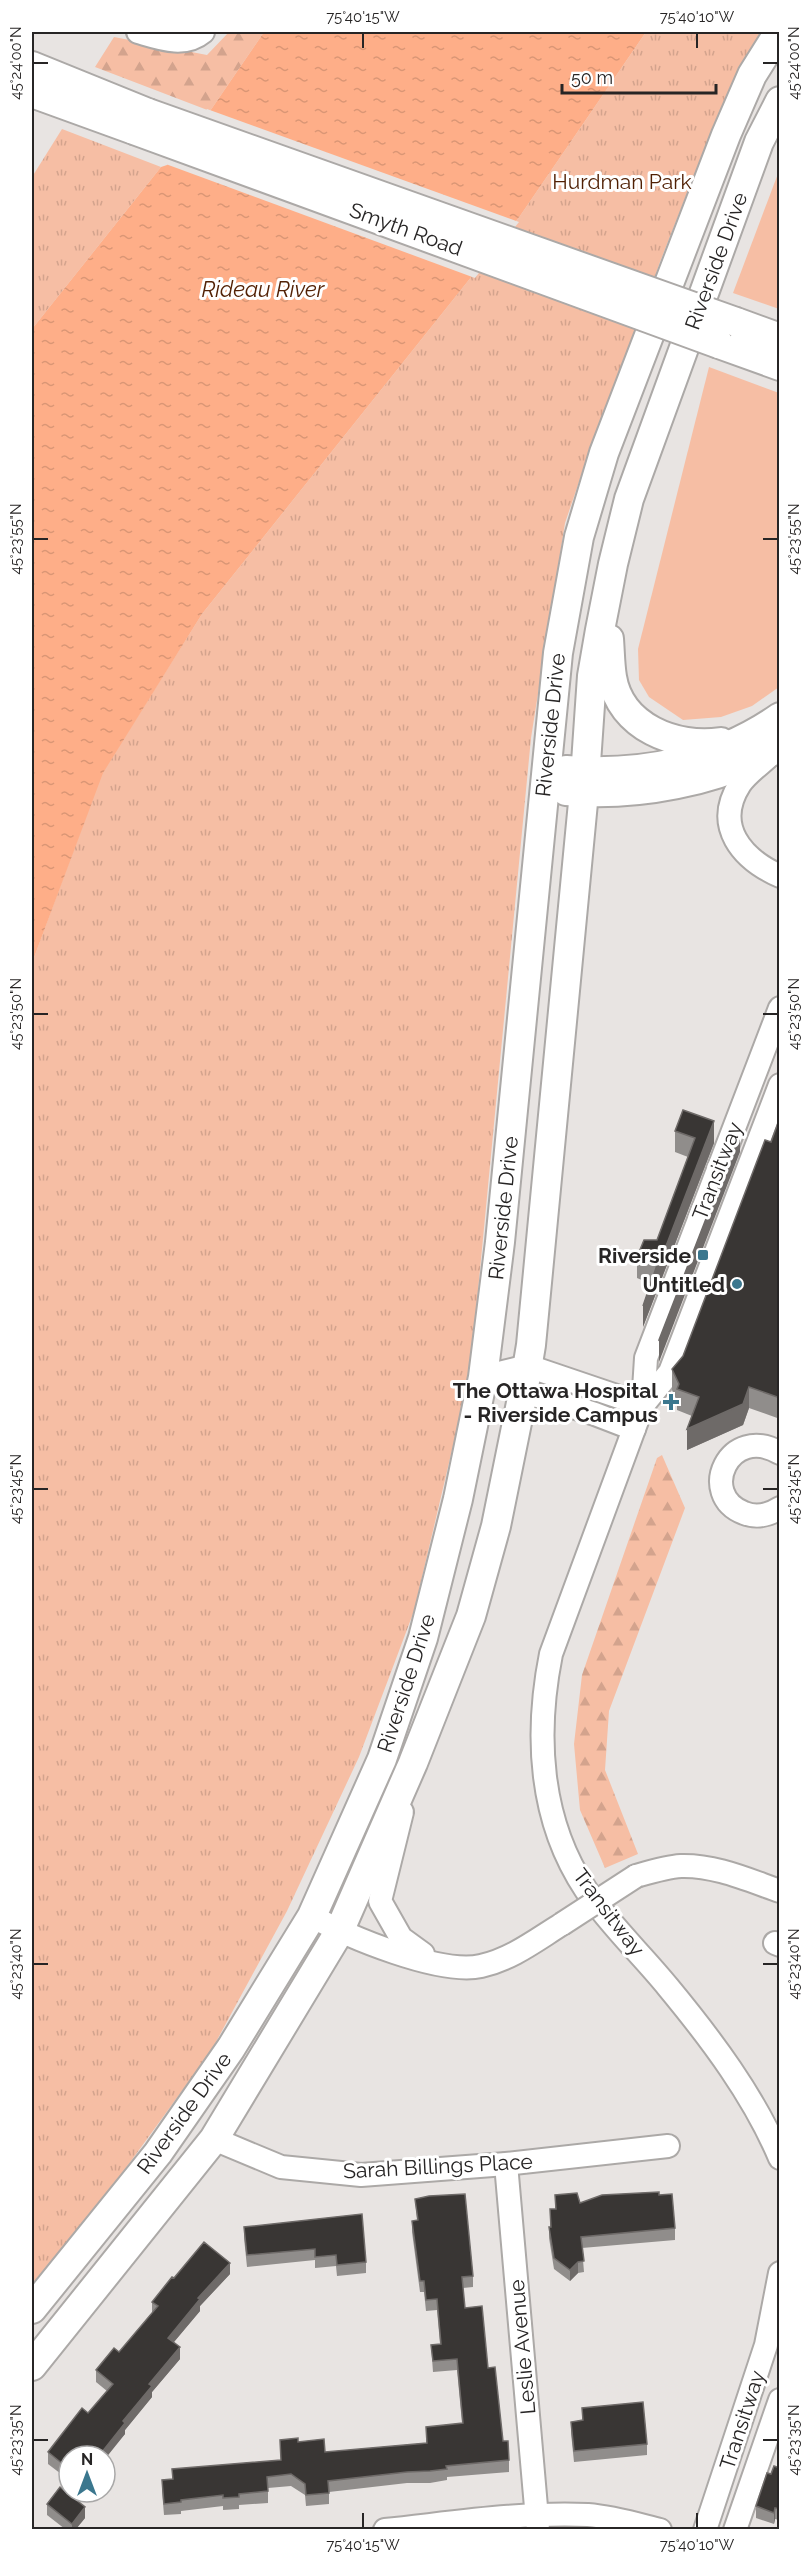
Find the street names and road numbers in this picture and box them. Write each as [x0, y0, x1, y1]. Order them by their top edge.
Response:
street label: Riverside Drive [680, 189, 752, 333]
street label: Smyth Road [346, 197, 466, 261]
street label: Riverside Drive [530, 652, 570, 798]
street label: Transitway [687, 1118, 747, 1224]
street label: Riverside Drive [483, 1135, 523, 1281]
street label: Riverside Drive [372, 1611, 440, 1755]
street label: Transitway [568, 1863, 650, 1961]
street label: Riverside Drive [131, 2047, 237, 2179]
street label: Sarah Billings Place [343, 2149, 533, 2183]
street label: Leslie Avenue [504, 2278, 540, 2416]
street label: Transitway [714, 2367, 770, 2473]

